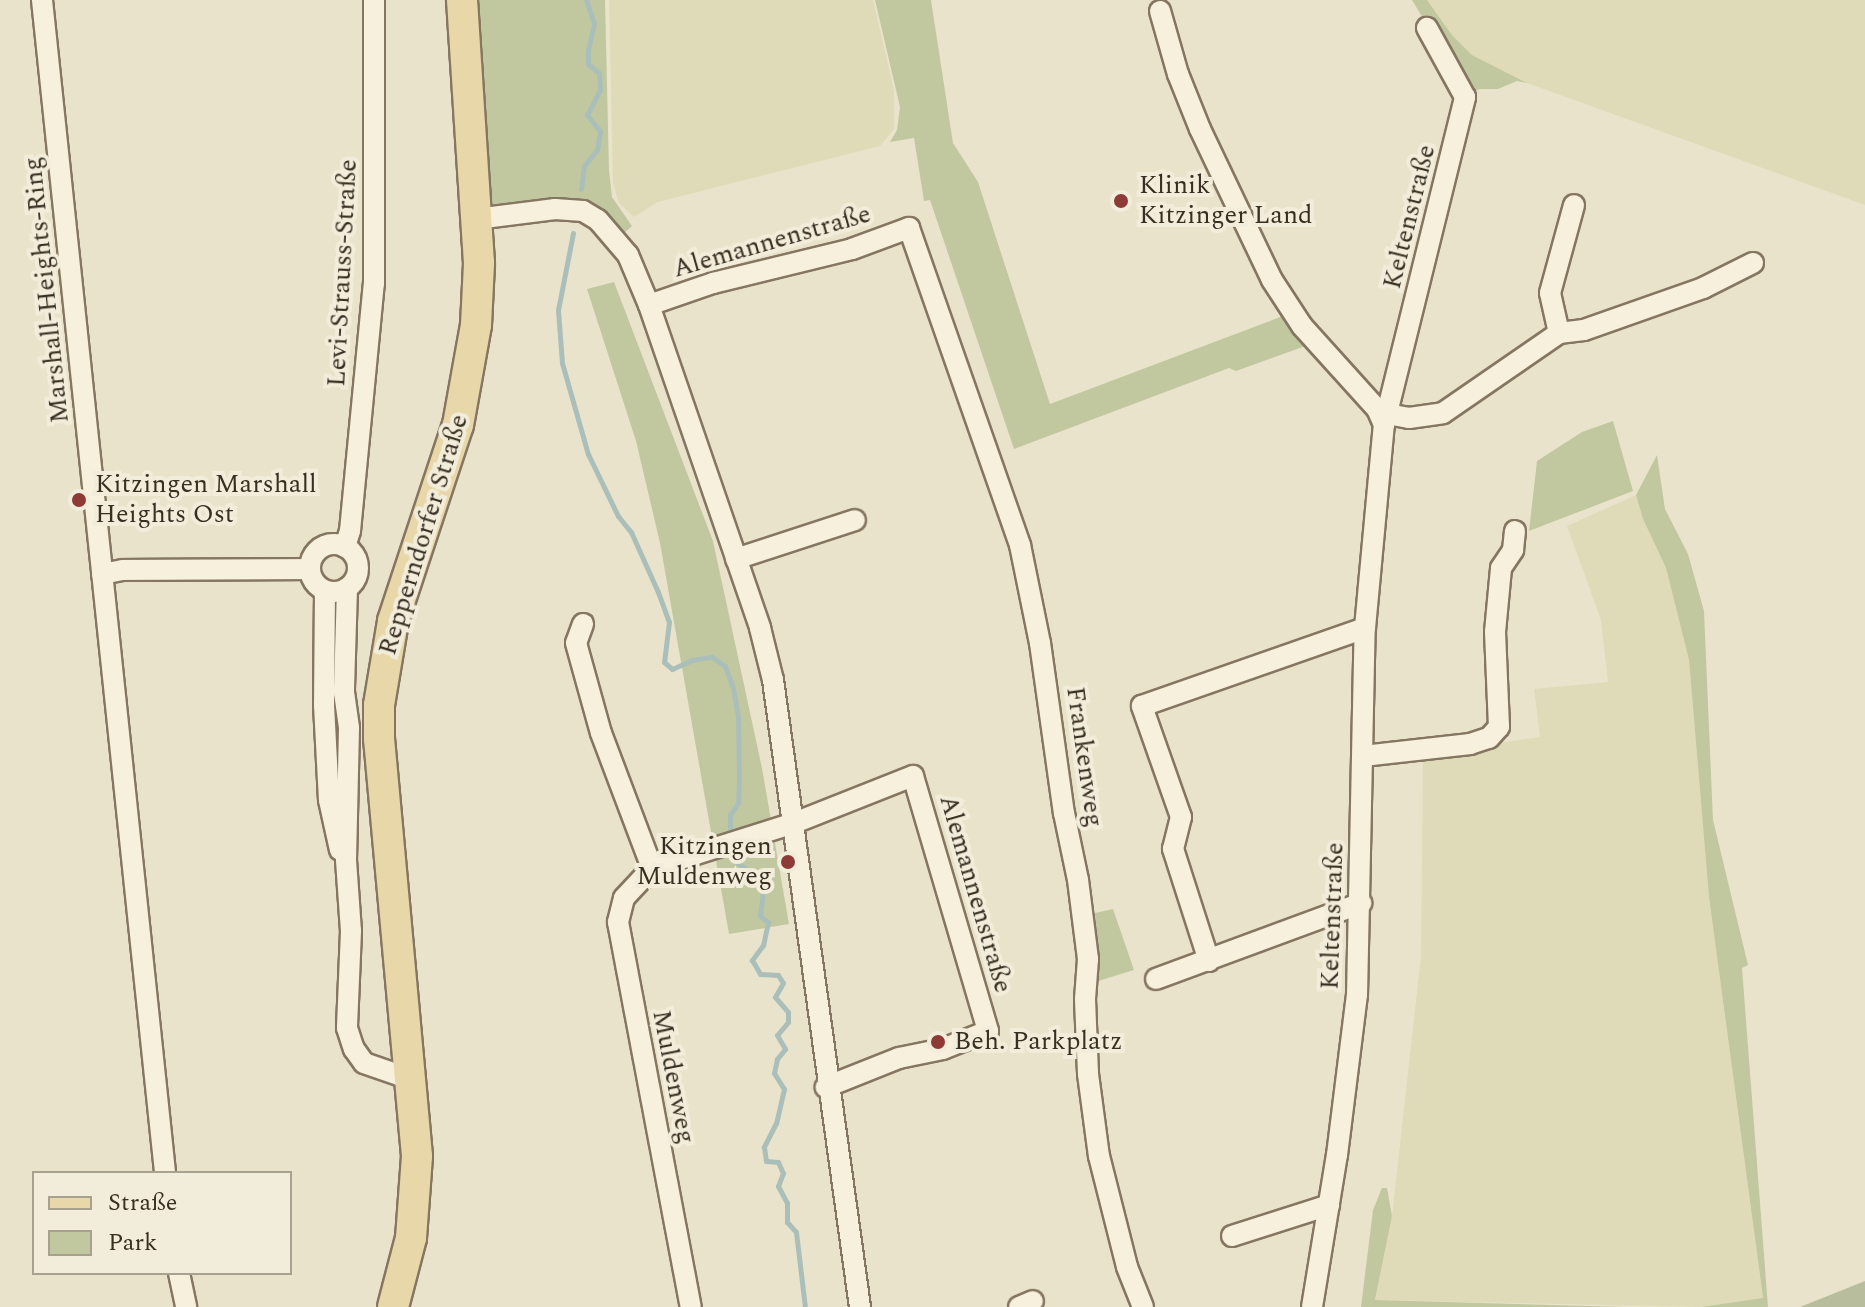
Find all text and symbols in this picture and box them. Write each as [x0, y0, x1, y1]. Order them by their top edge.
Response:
street label: Keltenstraße [1377, 142, 1443, 292]
street label: Marshall-Heights-Ring [18, 155, 76, 425]
street label: Levi-Strauss-Straße [321, 158, 365, 388]
place label: Klinik Kitzinger Land [1139, 170, 1313, 232]
marker: Klinik Kitzinger Land [1110, 190, 1132, 212]
street label: Alemannenstraße [669, 199, 875, 285]
street label: Repperndorfer Straße [373, 411, 475, 659]
place label: Kitzingen Marshall Heights Ost [95, 469, 317, 530]
marker: Kitzingen Marshall Heights Ost [70, 491, 88, 509]
street label: Frankenweg [1059, 685, 1109, 829]
street label: Alemannenstraße [932, 791, 1018, 997]
place label: Kitzingen Muldenweg [636, 831, 772, 892]
street label: Keltenstraße [1315, 842, 1351, 990]
marker: Kitzingen Muldenweg [779, 853, 797, 871]
street label: Muldenweg [645, 1008, 701, 1146]
place label: Beh. Parkplatz [954, 1026, 1123, 1058]
marker: Beh. Parkplatz [929, 1033, 947, 1051]
legend [32, 1171, 292, 1275]
text: Straße [108, 1185, 177, 1221]
text: Park [108, 1225, 158, 1261]

